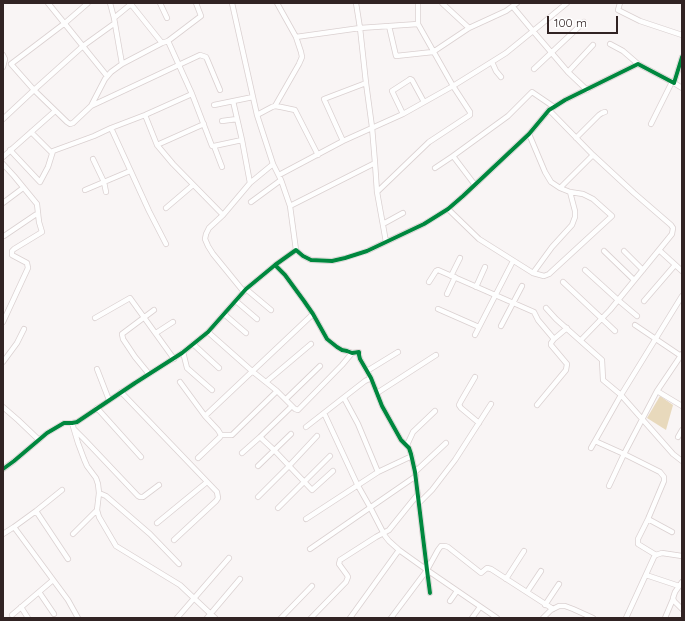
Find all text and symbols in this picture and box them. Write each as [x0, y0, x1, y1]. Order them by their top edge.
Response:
scale bar [549, 8, 620, 34]
text: 100 m [554, 15, 587, 30]

